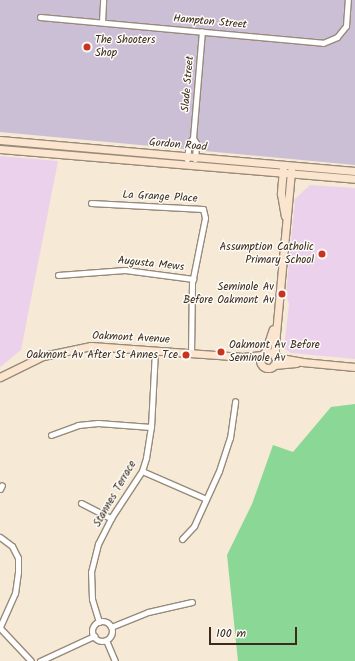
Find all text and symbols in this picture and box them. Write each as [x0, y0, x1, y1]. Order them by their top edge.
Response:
street label: Hampton Street [173, 12, 247, 32]
place label: The Shooters Shop [95, 34, 155, 60]
marker: The Shooters Shop [82, 42, 92, 52]
street label: Slade Street [179, 55, 197, 113]
street label: Gordon Road [148, 136, 208, 154]
street label: La Grange Place [122, 188, 198, 206]
place label: Assumption Catholic Primary School [219, 241, 314, 267]
marker: Assumption Catholic Primary School [317, 249, 327, 259]
street label: Augusta Mews [117, 254, 185, 274]
place label: Seminole Av Before Oakmont Av [183, 281, 274, 307]
marker: Seminole Av Before Oakmont Av [277, 289, 287, 299]
street label: Oakmont Avenue [92, 329, 170, 347]
place label: Oakmont Av Before Seminole Av [229, 339, 320, 365]
marker: Oakmont Av Before Seminole Av [216, 347, 226, 357]
place label: Oakmont Av After St Annes Tce [26, 348, 178, 362]
marker: Oakmont Av After St Annes Tce [181, 350, 191, 360]
street label: Stannes Terrace [91, 459, 139, 529]
scale bar [211, 619, 299, 645]
text: 100 m [216, 624, 246, 643]

